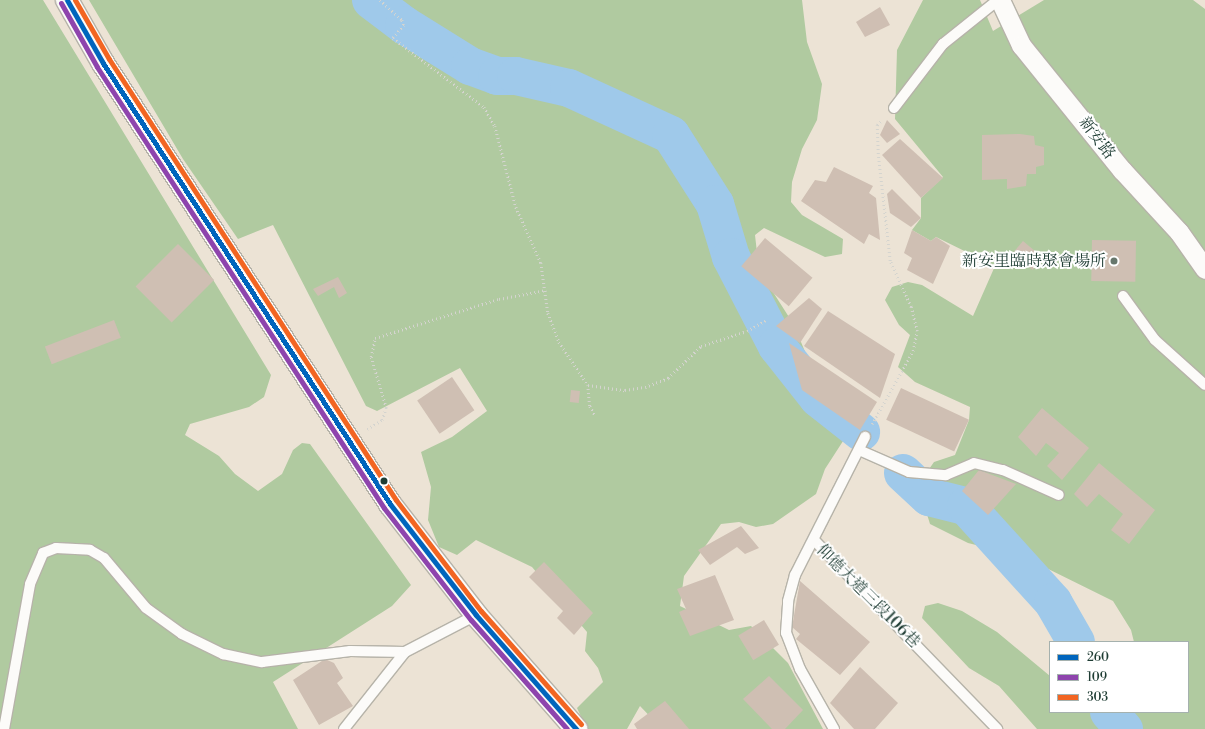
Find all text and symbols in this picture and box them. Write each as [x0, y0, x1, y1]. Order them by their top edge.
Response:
street label: 新安路 [1075, 113, 1119, 163]
place label: 新安里臨時聚會場所 [962, 251, 1106, 271]
marker: 新安里臨時聚會場所 [1109, 256, 1119, 266]
unlabelled marker [379, 476, 389, 486]
street label: 仰德大道三段106巷 [812, 540, 924, 652]
legend [1049, 641, 1189, 713]
text: 260 [1087, 650, 1109, 665]
text: 109 [1087, 670, 1107, 685]
text: 303 [1087, 690, 1108, 705]

